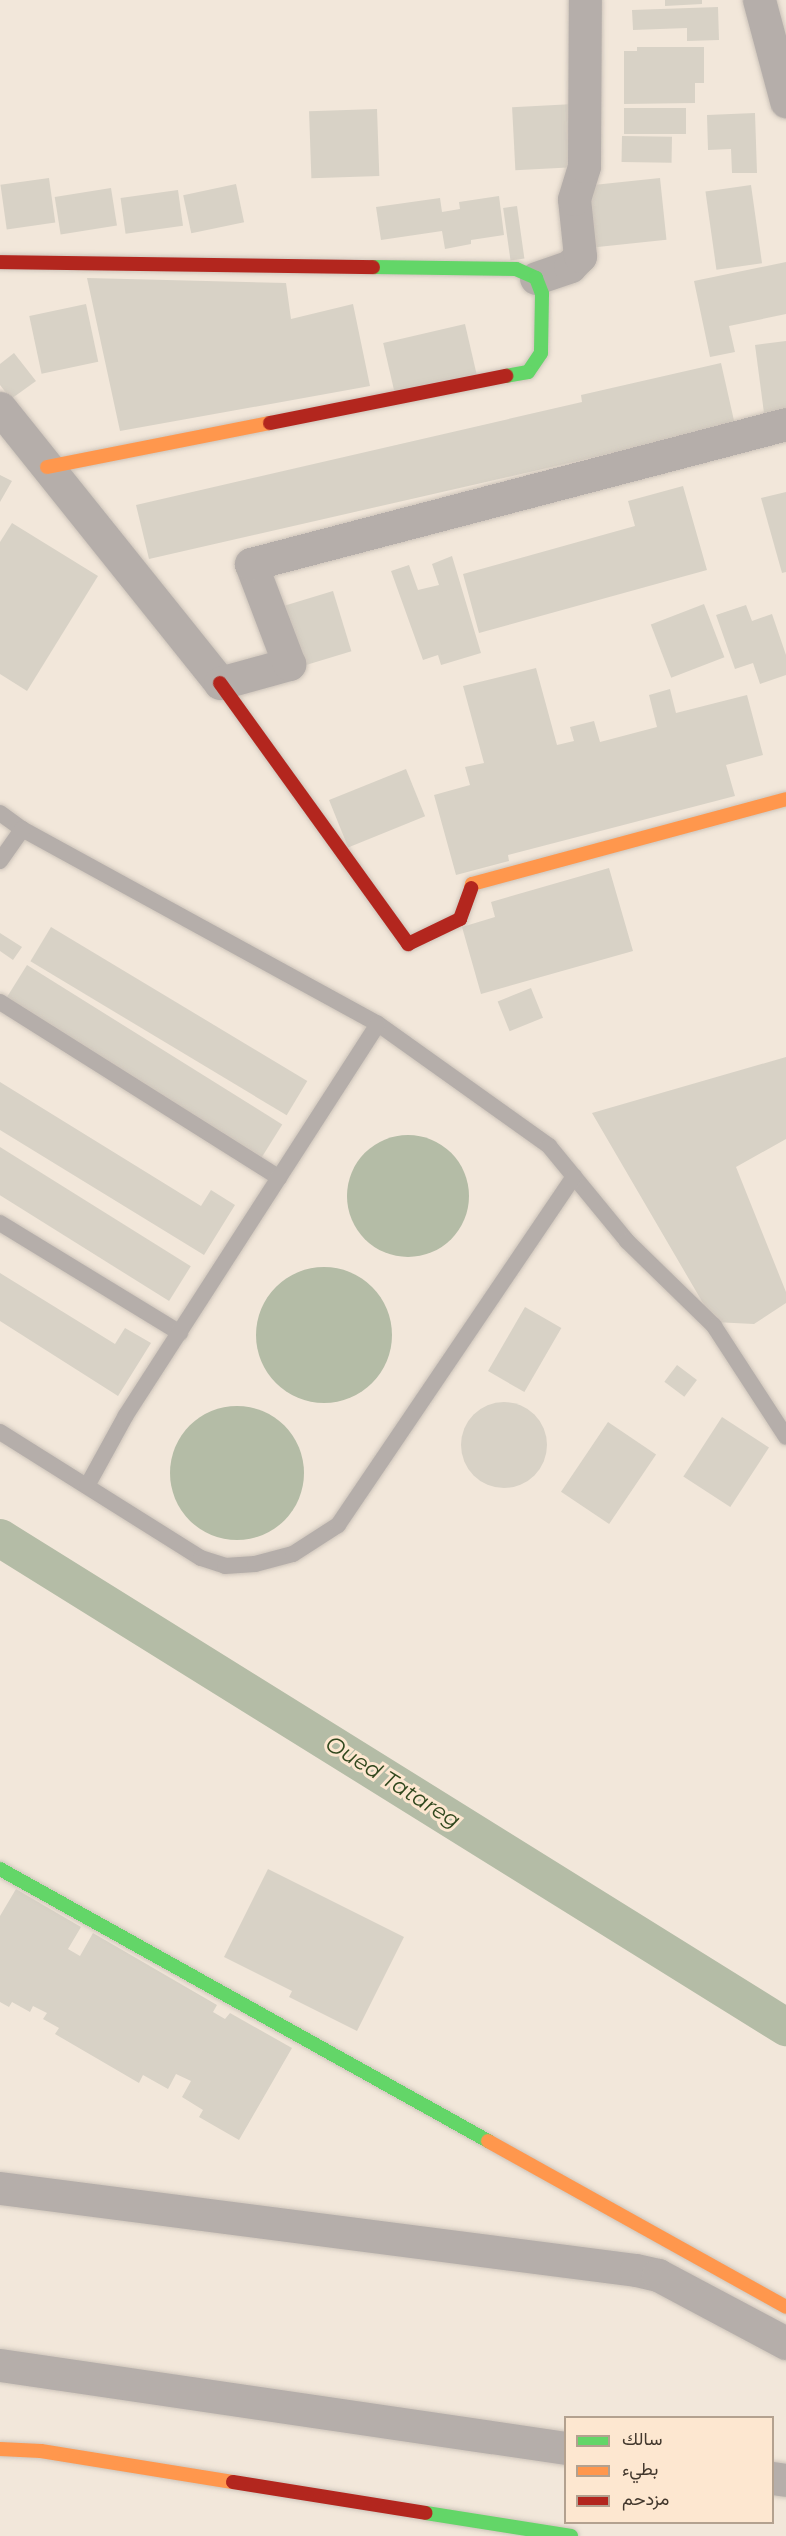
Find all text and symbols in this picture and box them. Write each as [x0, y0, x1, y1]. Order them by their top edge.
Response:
water label: Oued Tatareg [321, 1730, 465, 1834]
legend [564, 2416, 774, 2524]
text: سالك [622, 2428, 662, 2450]
text: بطيء [622, 2458, 658, 2480]
text: مزدحم [622, 2488, 669, 2510]

